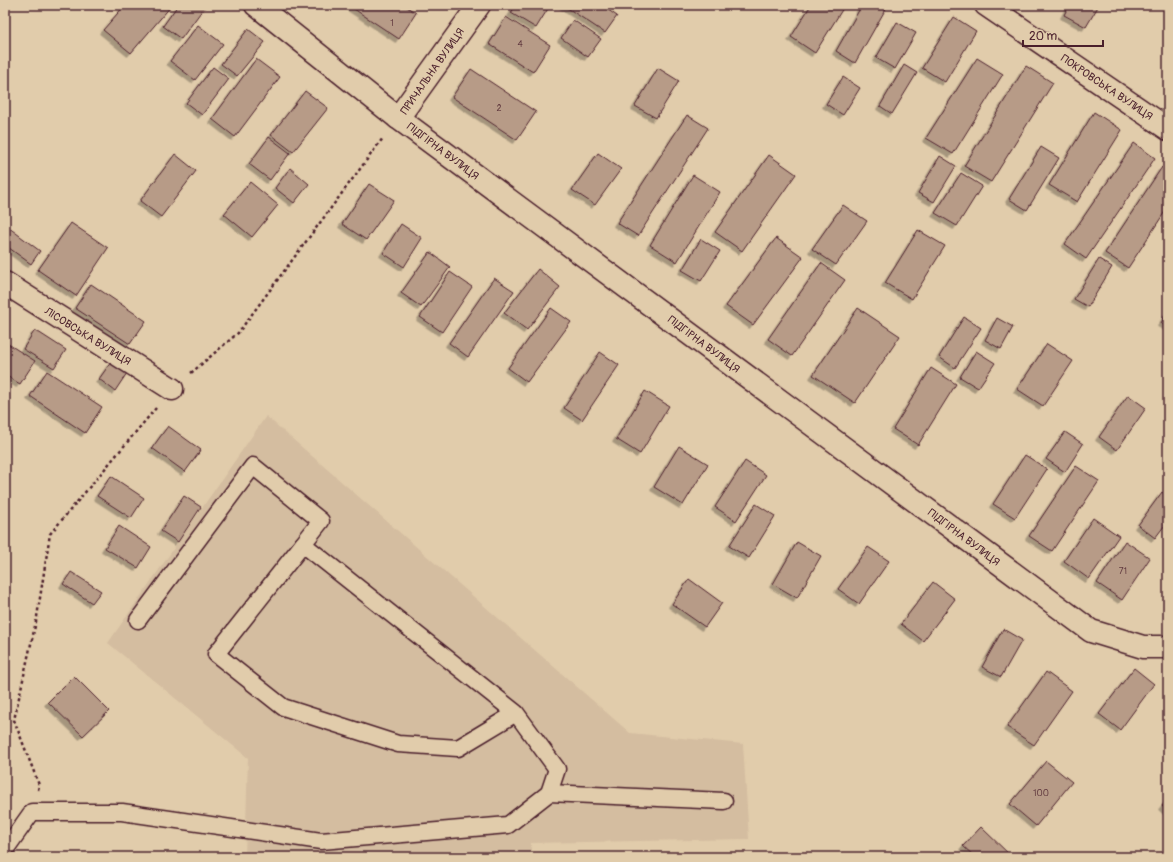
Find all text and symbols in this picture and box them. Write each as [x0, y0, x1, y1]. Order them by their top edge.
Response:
house number: 1 [390, 18, 394, 29]
scale bar [1023, 22, 1103, 48]
street label: ПРИЧАЛЬНА ВУЛИЦЯ [398, 26, 467, 117]
text: 20 m [1029, 29, 1058, 44]
house number: 4 [517, 39, 523, 50]
street label: ПОКРОВСЬКА ВУЛИЦЯ [1058, 52, 1155, 123]
house number: 2 [496, 103, 502, 114]
street label: ПІДГІРНА ВУЛИЦЯ [404, 120, 481, 183]
street label: ЛІСОВСЬКА ВУЛИЦЯ [41, 304, 133, 368]
street label: ПІДГІРНА ВУЛИЦЯ [665, 313, 742, 376]
street label: ПІДГІРНА ВУЛИЦЯ [925, 506, 1002, 569]
house number: 71 [1119, 566, 1127, 577]
house number: 100 [1033, 788, 1049, 799]

